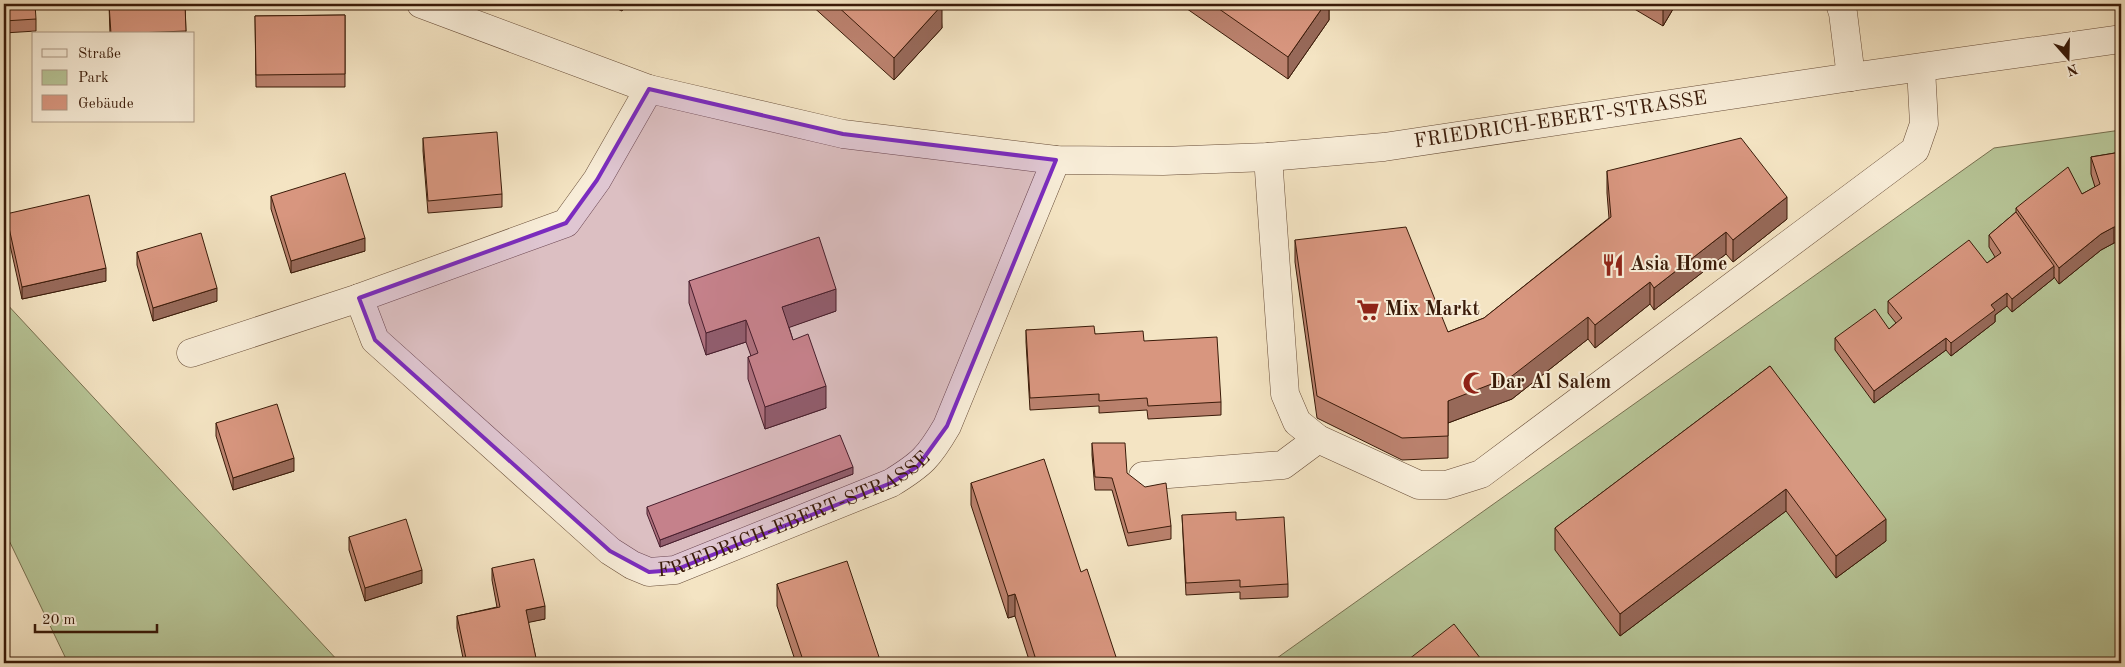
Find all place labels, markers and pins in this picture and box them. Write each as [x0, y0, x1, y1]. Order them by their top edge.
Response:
restaurant icon: Asia Home [1600, 252, 1626, 278]
place label: Asia Home [1630, 255, 1727, 275]
supermarket icon: Mix Markt [1355, 297, 1381, 323]
place label: Mix Markt [1385, 300, 1480, 320]
mosque icon: Dar Al Salem [1461, 370, 1487, 396]
place label: Dar Al Salem [1490, 373, 1611, 393]

